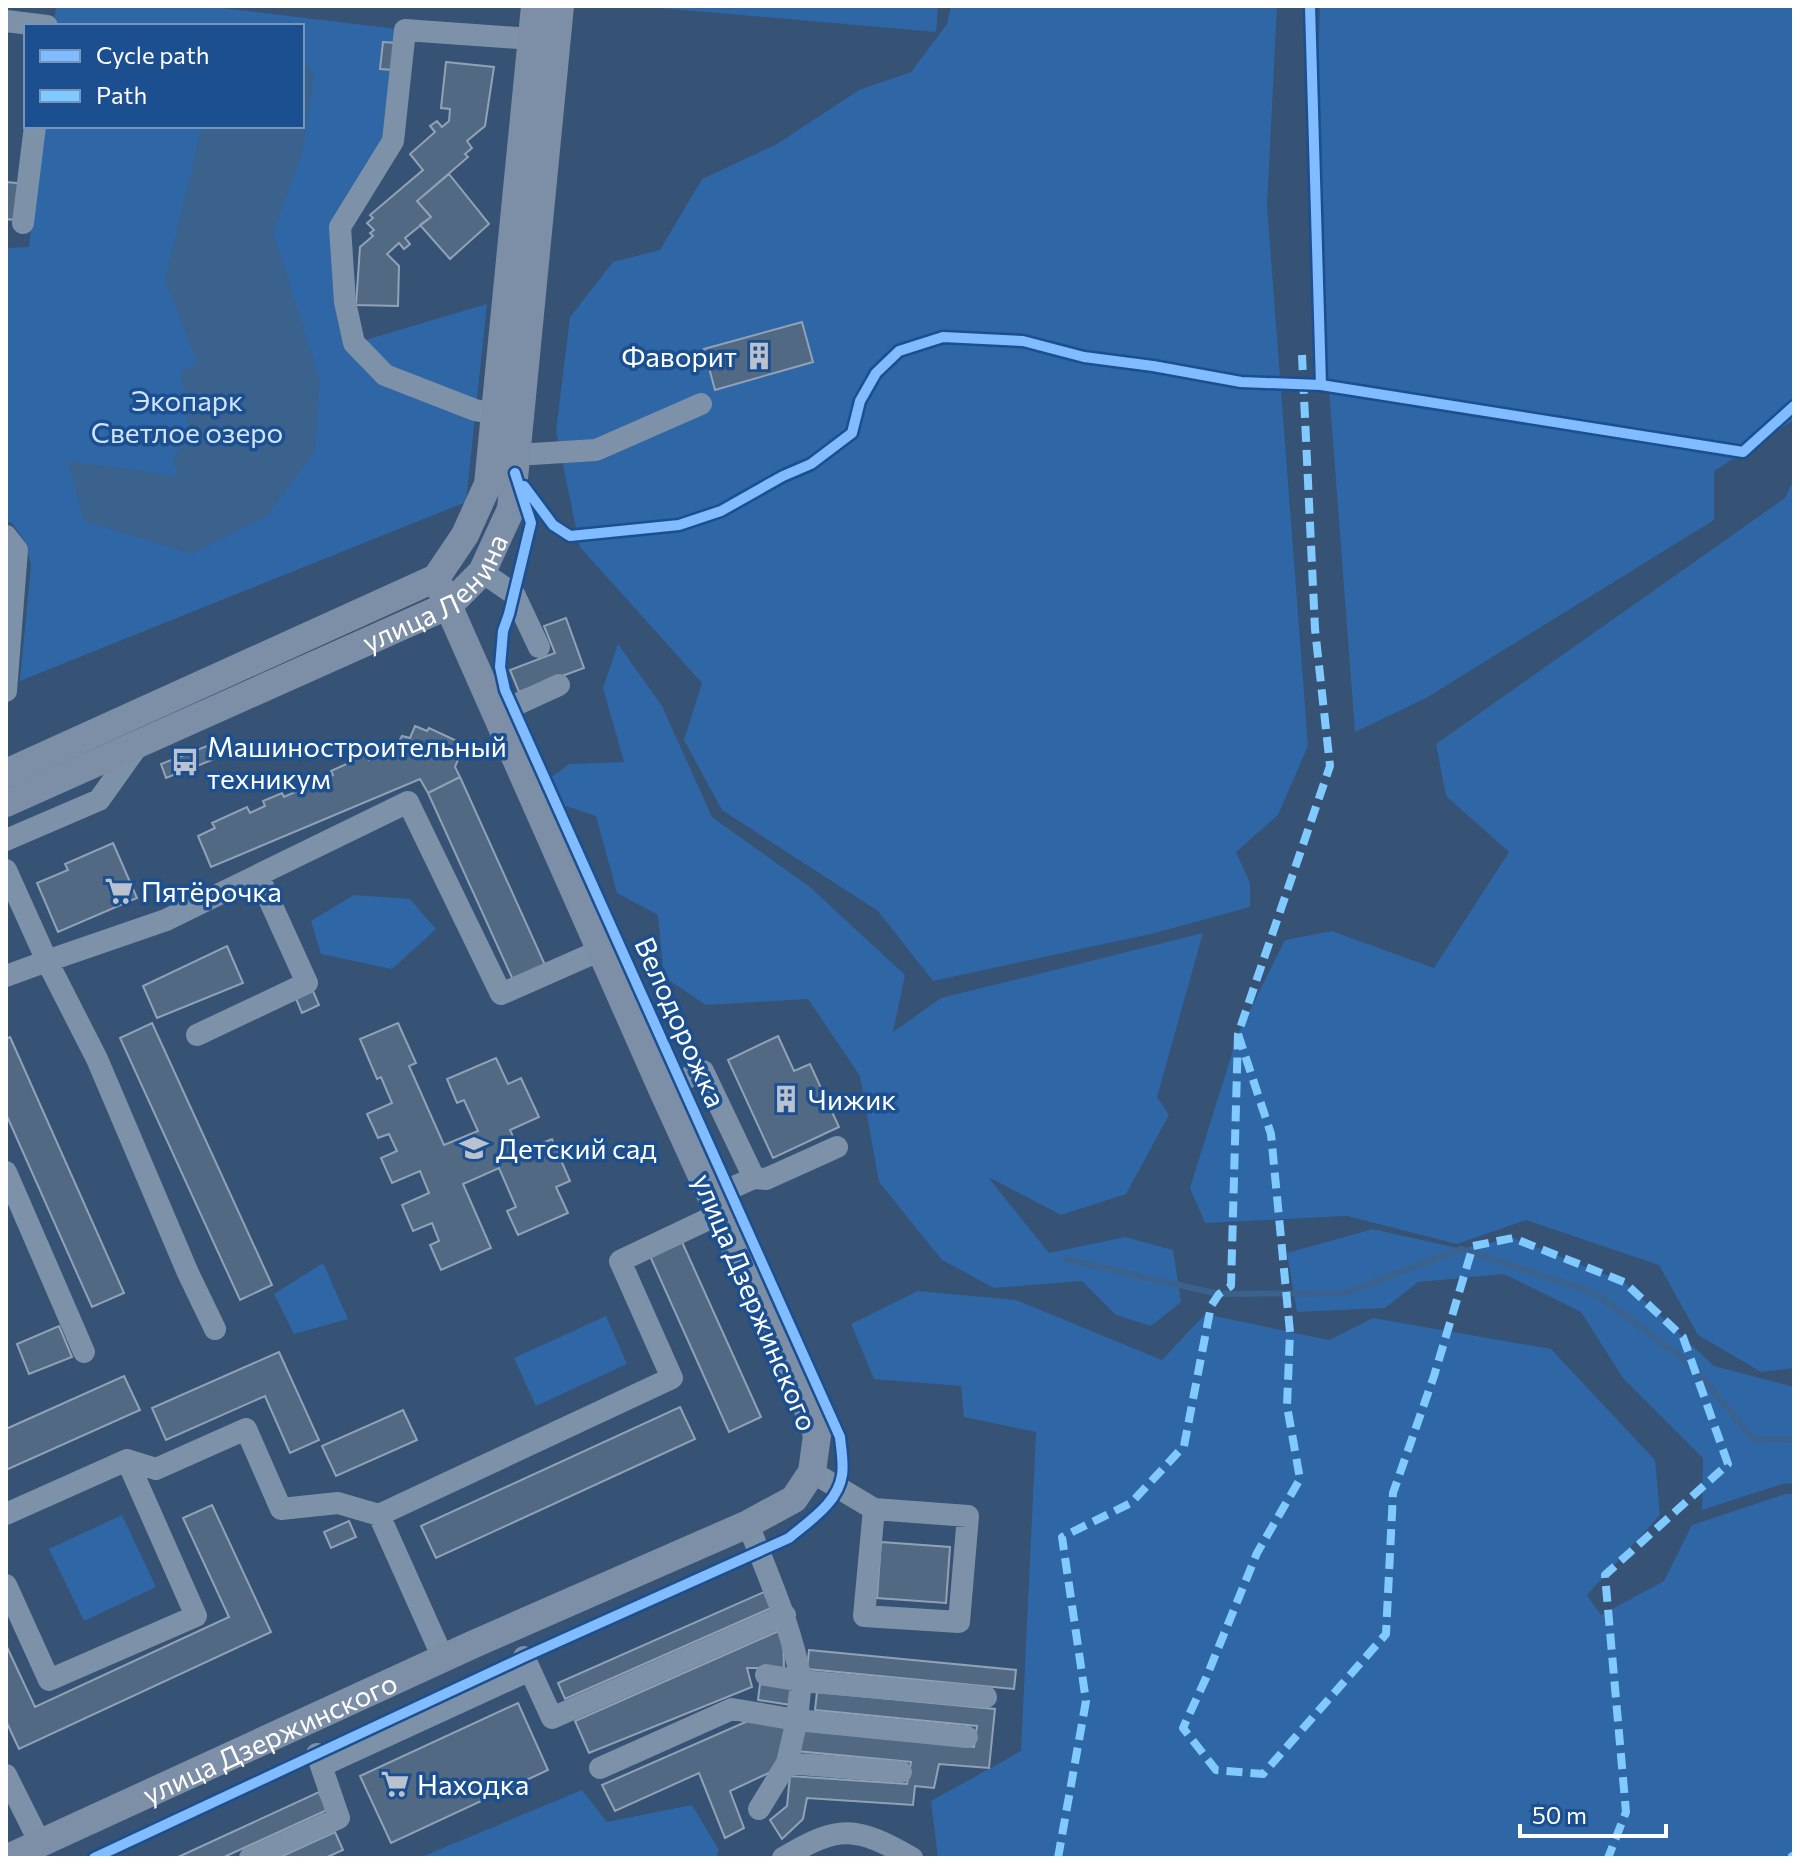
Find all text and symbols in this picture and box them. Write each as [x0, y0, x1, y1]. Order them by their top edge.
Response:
legend [24, 24, 304, 128]
text: Cycle path [96, 40, 210, 69]
text: Path [96, 80, 147, 109]
place label: Фаворит [621, 339, 737, 373]
building icon: Фаворит [744, 341, 774, 371]
park label: Экопарк Светлое озеро [91, 383, 283, 449]
street label: улица Ленина [357, 528, 514, 659]
place label: Машиностроительный техникум [207, 729, 507, 795]
bus stop icon: Машиностроительный техникум [170, 747, 200, 777]
place label: Пятёрочка [141, 874, 282, 908]
supermarket icon: Пятёрочка [104, 876, 134, 906]
street label: Велодорожка [628, 932, 734, 1112]
place label: Чижик [808, 1082, 896, 1116]
building icon: Чижик [771, 1084, 801, 1114]
place label: Детский сад [496, 1131, 657, 1165]
school or university icon: Детский сад [459, 1133, 489, 1163]
street label: улица Дзержинского [686, 1168, 826, 1436]
street label: улица Дзержинского [137, 1665, 402, 1811]
place label: Находка [417, 1767, 529, 1801]
supermarket icon: Находка [380, 1769, 410, 1799]
scale bar [1520, 1788, 1666, 1838]
text: 50 m [1532, 1800, 1587, 1829]

